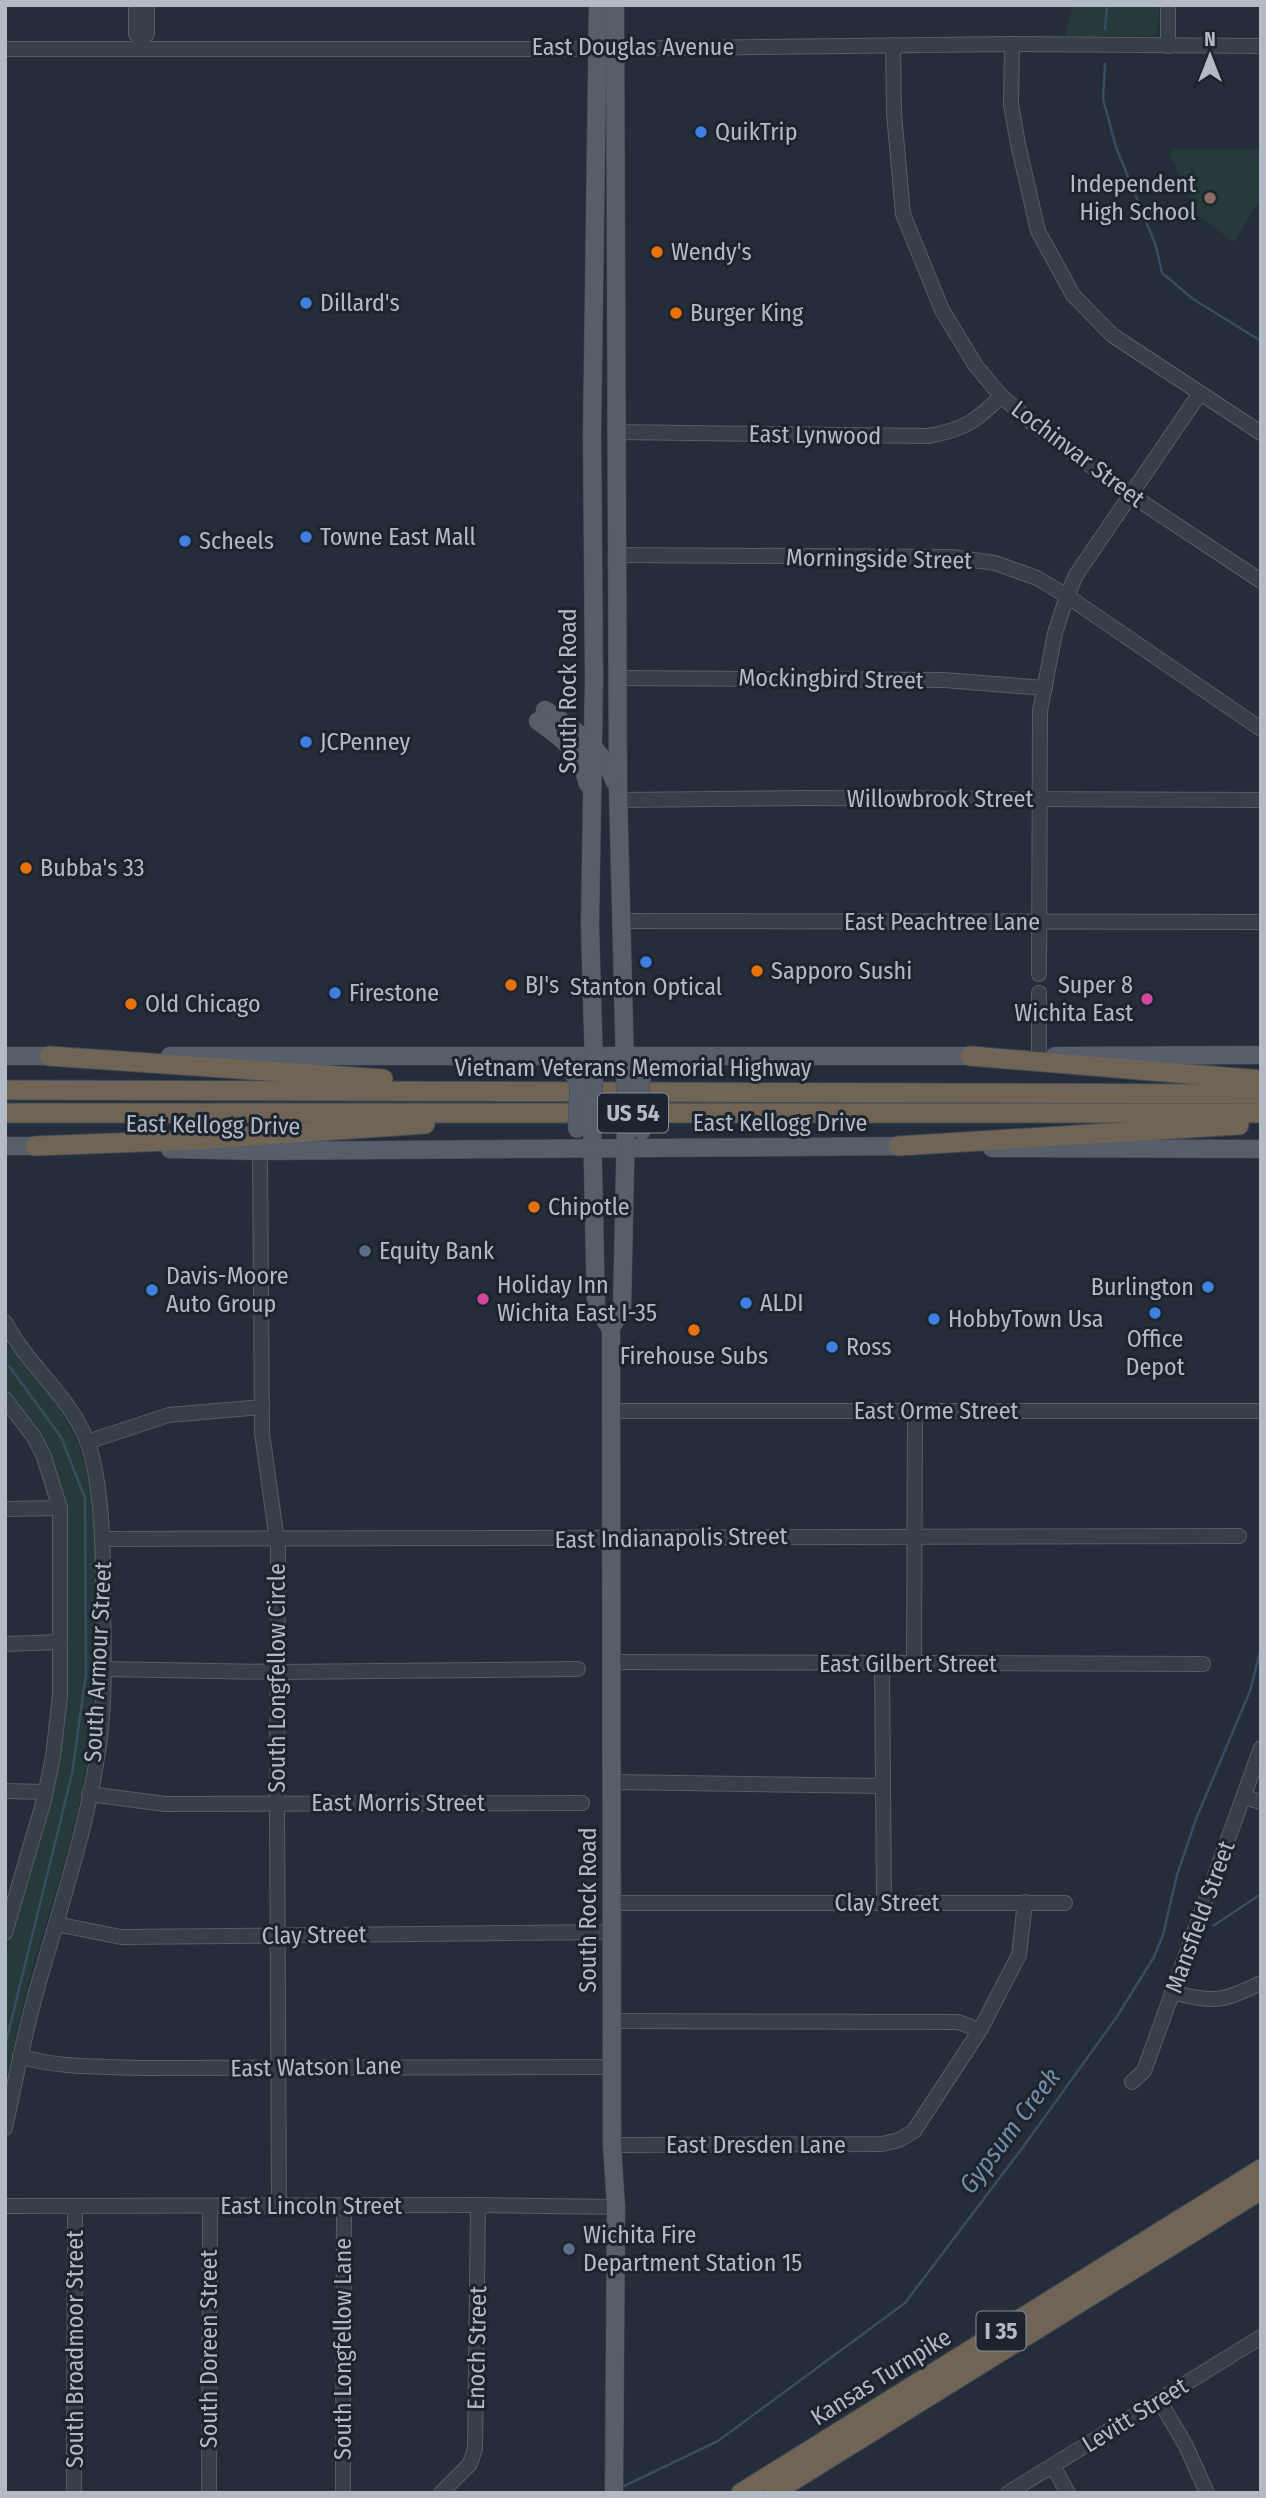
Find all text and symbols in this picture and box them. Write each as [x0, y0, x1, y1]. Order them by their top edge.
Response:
north arrow [1175, 21, 1245, 91]
text: N [1204, 28, 1216, 51]
street label: East Douglas Avenue [532, 33, 734, 61]
place label: QuikTrip [715, 118, 797, 146]
marker: QuikTrip [693, 124, 709, 140]
place label: Independent High School [1070, 170, 1196, 226]
marker: Independent High School [1202, 190, 1218, 206]
place label: Wendy's [671, 238, 752, 266]
marker: Wendy's [649, 244, 665, 260]
place label: Dillard's [320, 289, 400, 317]
marker: Dillard's [298, 295, 314, 311]
place label: Burger King [690, 299, 804, 327]
marker: Burger King [668, 305, 684, 321]
street label: Lochinvar Street [1006, 395, 1150, 513]
street label: East Lynwood [748, 420, 882, 450]
place label: Towne East Mall [320, 523, 476, 551]
place label: Scheels [199, 527, 274, 555]
marker: Towne East Mall [298, 529, 314, 545]
marker: Scheels [177, 533, 193, 549]
street label: Morningside Street [786, 543, 972, 575]
street label: South Rock Road [554, 608, 582, 774]
street label: Mockingbird Street [738, 663, 924, 695]
place label: JCPenney [320, 728, 410, 756]
marker: JCPenney [298, 734, 314, 750]
street label: Willowbrook Street [847, 785, 1033, 813]
place label: Bubba's 33 [40, 854, 145, 882]
marker: Bubba's 33 [18, 860, 34, 876]
street label: East Peachtree Lane [844, 908, 1040, 936]
marker: Stanton Optical [638, 954, 654, 970]
place label: Sapporo Sushi [771, 957, 912, 985]
marker: Sapporo Sushi [749, 963, 765, 979]
place label: BJ's [525, 971, 559, 999]
place label: Super 8 Wichita East [1014, 971, 1133, 1027]
place label: Stanton Optical [570, 973, 722, 1001]
marker: BJ's [503, 977, 519, 993]
place label: Firestone [349, 979, 439, 1007]
marker: Firestone [327, 985, 343, 1001]
place label: Old Chicago [145, 990, 261, 1018]
marker: Super 8 Wichita East [1139, 991, 1155, 1007]
marker: Old Chicago [123, 996, 139, 1012]
street label: Vietnam Veterans Memorial Highway [454, 1054, 812, 1082]
road number: US 54 [598, 1094, 668, 1132]
street label: East Kellogg Drive [125, 1109, 301, 1141]
street label: East Kellogg Drive [693, 1109, 867, 1137]
place label: Chipotle [548, 1193, 630, 1221]
marker: Chipotle [526, 1199, 542, 1215]
place label: Equity Bank [379, 1237, 495, 1265]
marker: Equity Bank [357, 1243, 373, 1259]
place label: Davis-Moore Auto Group [166, 1262, 289, 1318]
place label: Holiday Inn Wichita East I-35 [497, 1271, 657, 1327]
place label: Burlington [1091, 1273, 1194, 1301]
marker: Burlington [1200, 1279, 1216, 1295]
marker: Davis-Moore Auto Group [144, 1282, 160, 1298]
place label: ALDI [760, 1289, 804, 1317]
marker: Holiday Inn Wichita East I-35 [475, 1291, 491, 1307]
marker: ALDI [738, 1295, 754, 1311]
place label: HobbyTown Usa [948, 1305, 1104, 1333]
marker: Office Depot [1147, 1305, 1163, 1321]
marker: HobbyTown Usa [926, 1311, 942, 1327]
marker: Firehouse Subs [686, 1322, 702, 1338]
place label: Office Depot [1125, 1325, 1185, 1381]
place label: Ross [846, 1333, 892, 1361]
marker: Ross [824, 1339, 840, 1355]
place label: Firehouse Subs [620, 1342, 768, 1370]
street label: East Orme Street [854, 1397, 1019, 1425]
street label: East Indianapolis Street [554, 1522, 788, 1554]
street label: South Armour Street [79, 1561, 117, 1763]
street label: South Longfellow Circle [263, 1563, 291, 1793]
street label: East Gilbert Street [819, 1650, 997, 1678]
street label: East Morris Street [311, 1789, 485, 1817]
street label: South Rock Road [574, 1827, 602, 1993]
street label: Mansfield Street [1160, 1837, 1241, 1997]
street label: Clay Street [835, 1889, 940, 1917]
street label: Clay Street [261, 1920, 367, 1950]
street label: East Watson Lane [230, 2052, 402, 2082]
water label: Gypsum Creek [953, 2062, 1067, 2200]
street label: East Dresden Lane [666, 2131, 846, 2159]
street label: East Lincoln Street [220, 2192, 402, 2220]
place label: Wichita Fire Department Station 15 [583, 2221, 802, 2277]
street label: South Broadmoor Street [61, 2230, 89, 2468]
street label: South Longfellow Lane [329, 2238, 357, 2460]
marker: Wichita Fire Department Station 15 [561, 2241, 577, 2257]
street label: South Doreen Street [195, 2250, 223, 2448]
street label: Enoch Street [462, 2286, 492, 2410]
road number: I 35 [976, 2312, 1026, 2350]
street label: Kansas Turnpike [806, 2323, 956, 2431]
street label: Levitt Street [1077, 2372, 1193, 2458]

